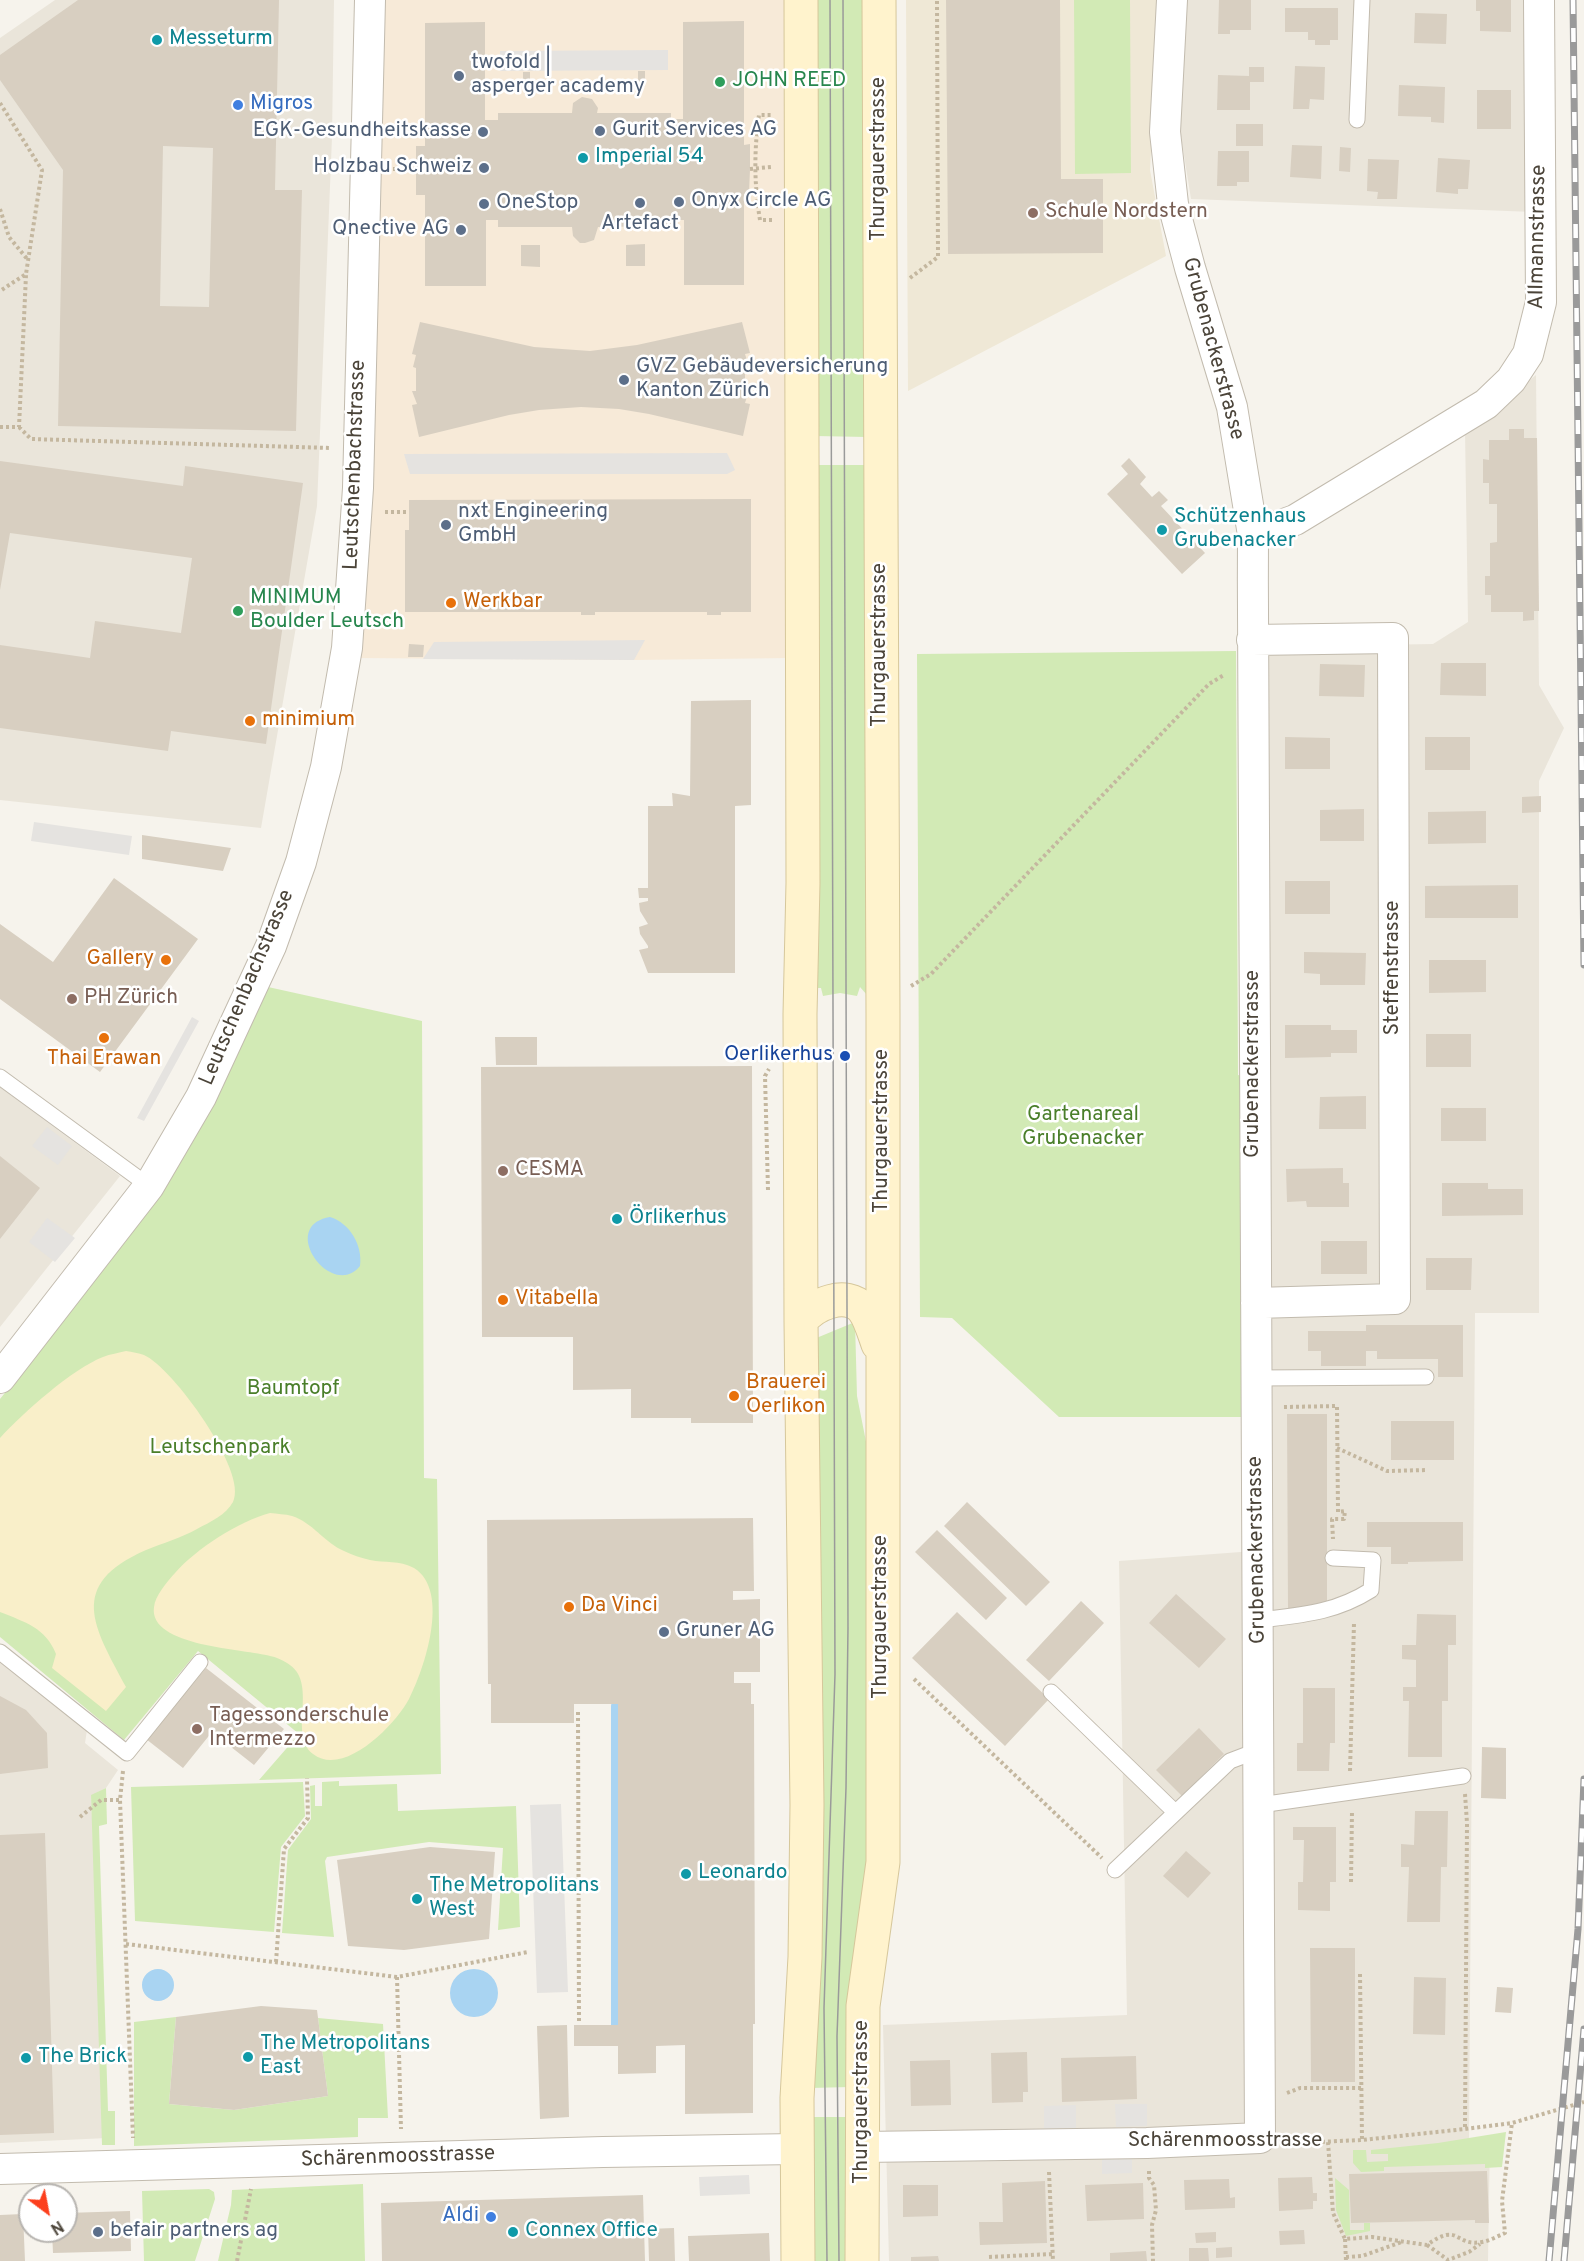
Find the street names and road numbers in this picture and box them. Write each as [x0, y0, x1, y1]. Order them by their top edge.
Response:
street label: Thurgauerstrasse [867, 77, 893, 241]
street label: Allmannstrasse [1525, 164, 1553, 310]
street label: Grubenackerstrasse [1176, 255, 1248, 443]
street label: Leutschenbachstrasse [340, 359, 372, 571]
street label: Thurgauerstrasse [868, 563, 894, 727]
street label: Leutschenbachstrasse [195, 886, 301, 1090]
street label: Steffenstrasse [1381, 900, 1407, 1036]
street label: Grubenackerstrasse [1241, 970, 1267, 1158]
street label: Thurgauerstrasse [870, 1049, 896, 1213]
street label: Grubenackerstrasse [1244, 1456, 1272, 1644]
street label: Thurgauerstrasse [869, 1535, 895, 1699]
street label: Thurgauerstrasse [850, 2020, 876, 2184]
street label: Schärenmoosstrasse [1128, 2129, 1322, 2155]
street label: Schärenmoosstrasse [300, 2142, 496, 2174]

